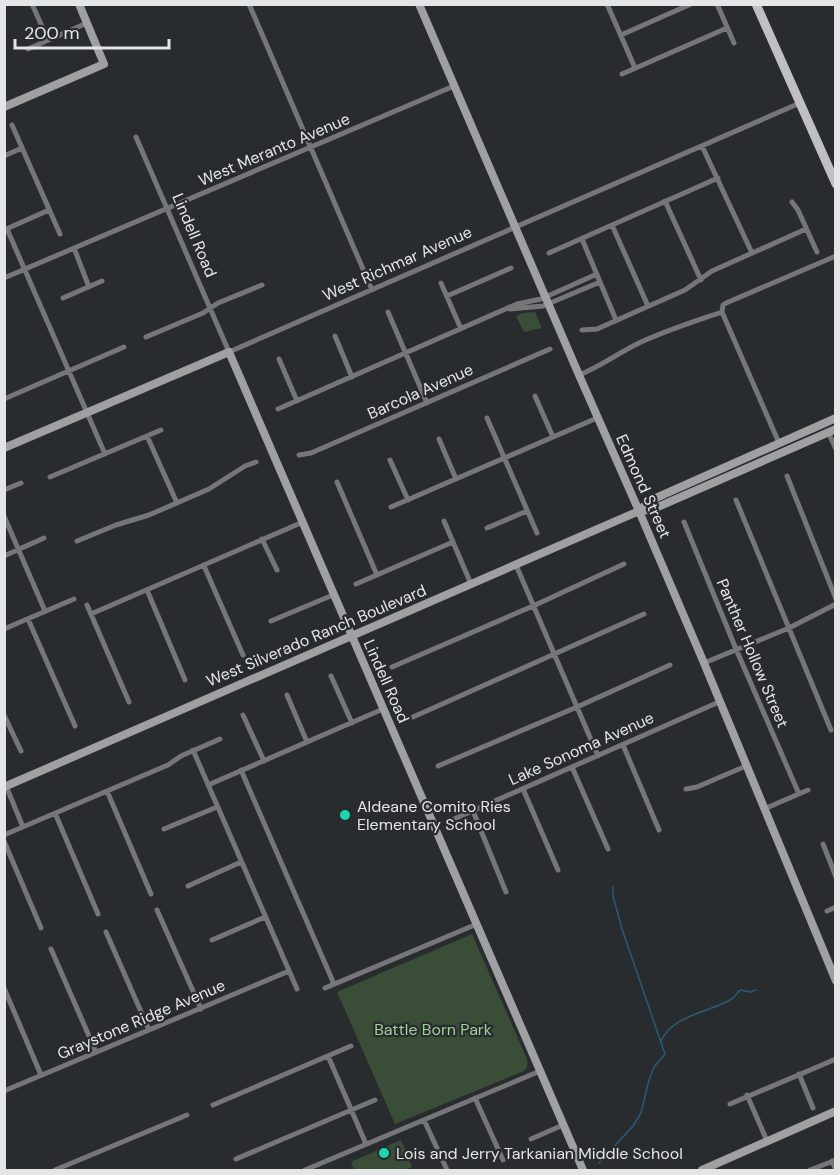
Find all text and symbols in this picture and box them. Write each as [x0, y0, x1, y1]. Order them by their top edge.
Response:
scale bar [15, 12, 170, 50]
text: 200 m [24, 21, 80, 45]
street label: West Meranto Avenue [195, 108, 353, 191]
street label: Lindell Road [167, 190, 222, 280]
street label: West Richmar Avenue [319, 221, 475, 306]
street label: Barcola Avenue [364, 359, 476, 424]
street label: Edmond Street [611, 431, 676, 541]
street label: Panther Hollow Street [712, 575, 793, 731]
street label: West Silverado Ranch Boulevard [203, 579, 429, 691]
street label: Lindell Road [359, 636, 414, 726]
street label: Lake Sonoma Avenue [505, 707, 657, 790]
place label: Aldeane Comito Ries Elementary School [357, 796, 511, 835]
marker: Aldeane Comito Ries Elementary School [338, 808, 352, 822]
street label: Graystone Ridge Avenue [54, 975, 228, 1064]
park label: Battle Born Park [374, 1019, 492, 1040]
place label: Lois and Jerry Tarkanian Middle School [396, 1143, 683, 1164]
marker: Lois and Jerry Tarkanian Middle School [377, 1146, 391, 1160]

